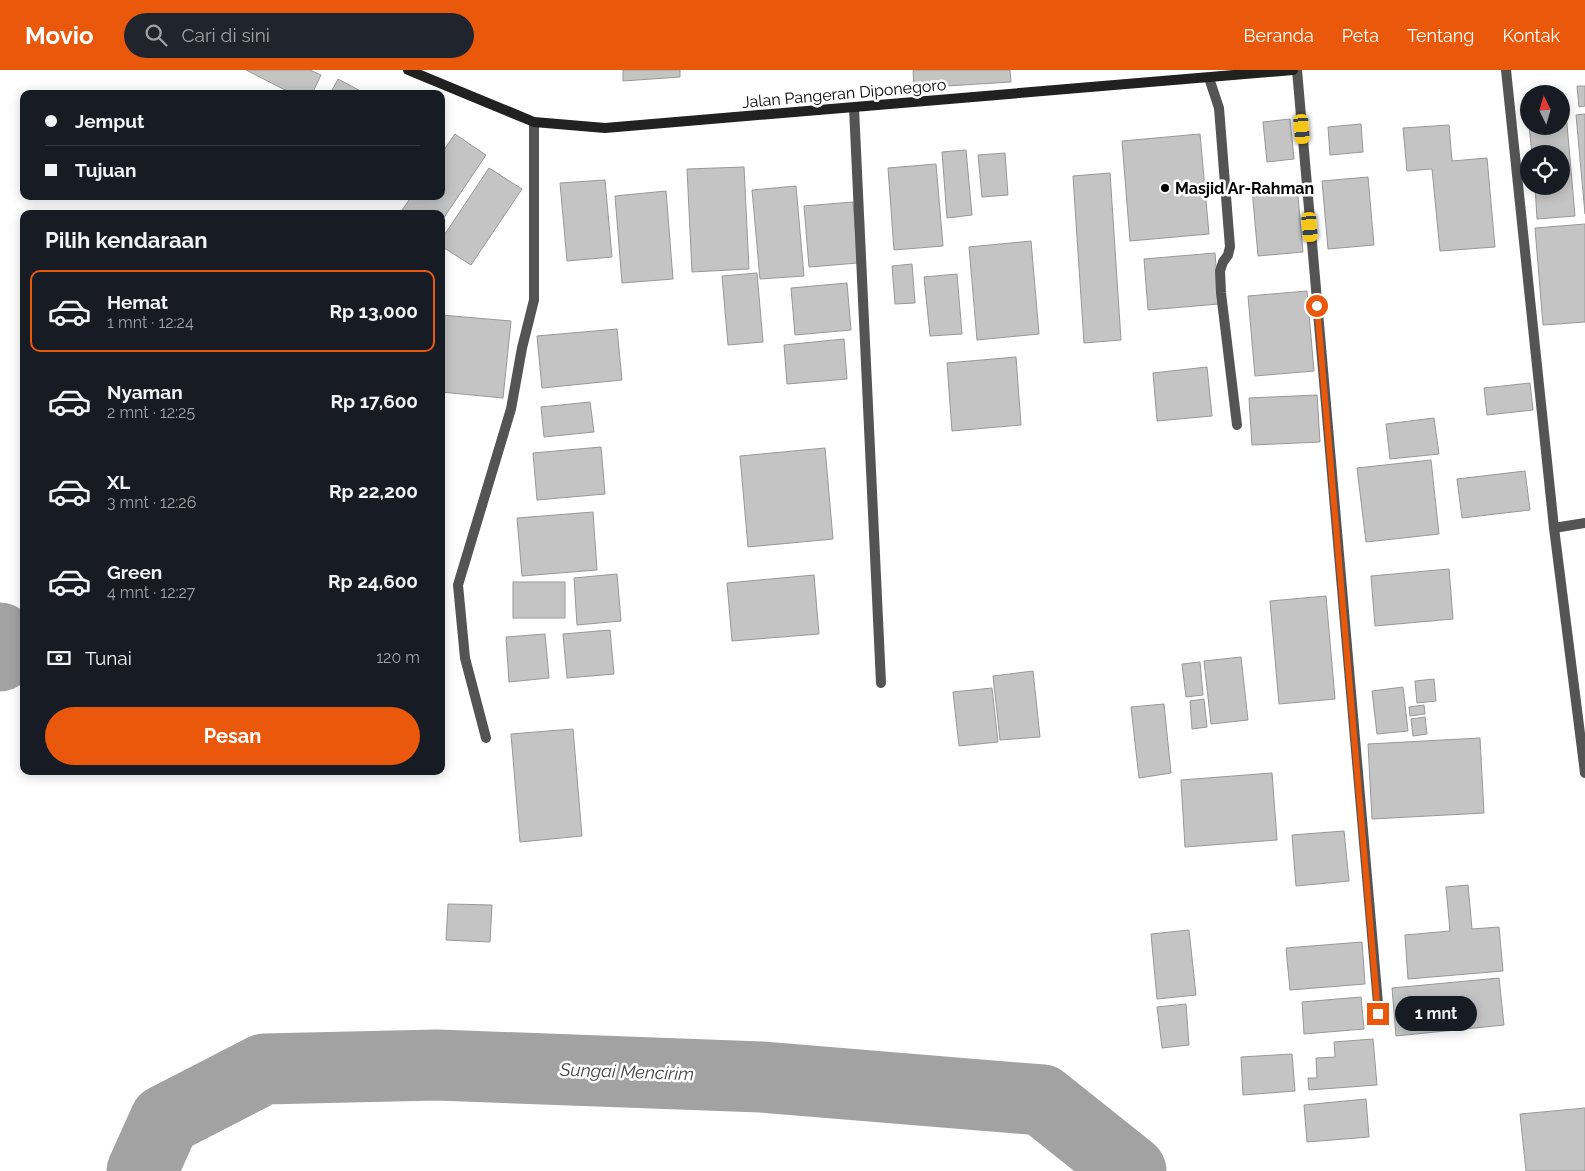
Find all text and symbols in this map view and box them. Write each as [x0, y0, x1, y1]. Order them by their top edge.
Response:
search box [124, 13, 474, 58]
text: Movio [25, 21, 94, 50]
icon: search [142, 21, 170, 49]
text: Cari di sini [182, 24, 270, 46]
text: Beranda [1244, 25, 1314, 46]
text: Peta [1342, 25, 1379, 46]
text: Tentang [1407, 25, 1474, 46]
text: Kontak [1502, 25, 1560, 46]
street label: Jalan Pangeran Diponegoro [741, 75, 947, 112]
north arrow [1520, 85, 1570, 135]
map controls [1520, 85, 1570, 195]
text: Jemput [75, 110, 144, 132]
car [1293, 113, 1310, 145]
button: locate [1520, 145, 1570, 195]
text: Tujuan [75, 159, 136, 181]
place label: Masjid Ar-Rahman [1175, 179, 1314, 198]
marker: Masjid Ar-Rahman [1159, 182, 1171, 194]
car [1301, 211, 1318, 243]
text: Pilih kendaraan [45, 227, 207, 253]
icon: car [47, 289, 92, 334]
text: Hemat [107, 291, 168, 313]
route start [1306, 295, 1328, 317]
text: Rp 13,000 [329, 300, 418, 322]
text: 1 mnt · 12:24 [107, 313, 194, 332]
icon: car [47, 379, 92, 424]
text: Nyaman [107, 381, 183, 403]
text: Rp 17,600 [331, 390, 418, 412]
text: 2 mnt · 12:25 [107, 403, 195, 422]
icon: car [47, 469, 92, 514]
text: XL [107, 471, 130, 493]
text: Rp 22,200 [329, 480, 418, 502]
text: 3 mnt · 12:26 [107, 493, 196, 512]
icon: car [47, 559, 92, 604]
text: Green [107, 561, 162, 583]
text: Rp 24,600 [328, 570, 418, 592]
text: 4 mnt · 12:27 [107, 583, 195, 602]
icon: cash [45, 644, 73, 672]
text: Tunai [85, 647, 132, 669]
text: 120 m [376, 648, 420, 667]
button: Pesan [45, 707, 420, 765]
callout: 1 mnt [1396, 996, 1478, 1032]
route end [1367, 1003, 1389, 1025]
text: 1 mnt [1415, 1004, 1457, 1023]
water label: Sungai Mencirim [559, 1059, 694, 1084]

